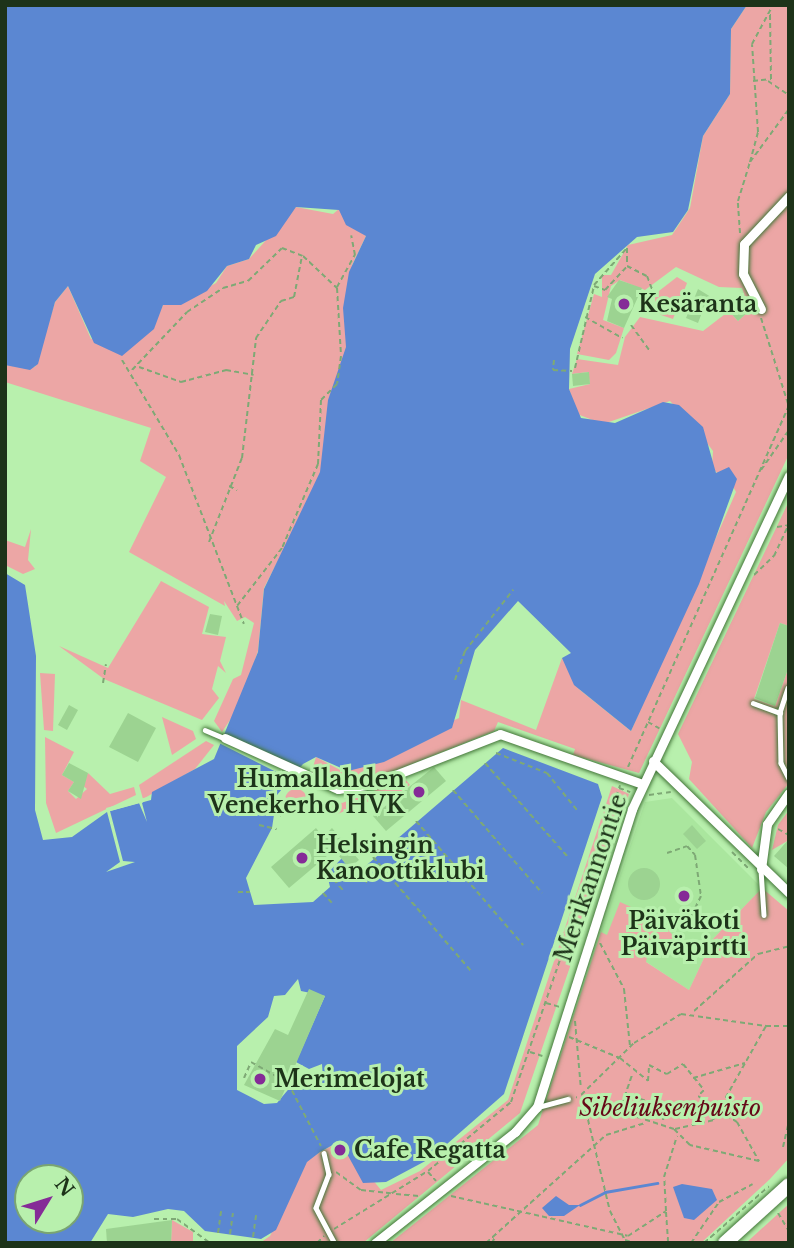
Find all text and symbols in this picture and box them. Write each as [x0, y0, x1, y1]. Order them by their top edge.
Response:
place label: Kesäranta [638, 290, 757, 318]
marker: Kesäranta [616, 296, 632, 312]
place label: Humallahden Venekerho HVK [208, 765, 405, 819]
marker: Humallahden Venekerho HVK [411, 784, 427, 800]
street label: Merikannontie [549, 790, 633, 966]
place label: Helsingin Kanoottiklubi [316, 831, 485, 885]
marker: Helsingin Kanoottiklubi [294, 850, 310, 866]
marker: Päiväkoti Päiväpirtti [676, 888, 692, 904]
place label: Päiväkoti Päiväpirtti [621, 907, 747, 961]
place label: Merimelojat [274, 1065, 425, 1093]
marker: Merimelojat [252, 1071, 268, 1087]
park label: Sibeliuksenpuisto [579, 1094, 761, 1122]
place label: Cafe Regatta [354, 1136, 506, 1164]
marker: Cafe Regatta [332, 1142, 348, 1158]
north arrow [14, 1164, 84, 1234]
text: N [50, 1173, 79, 1201]

